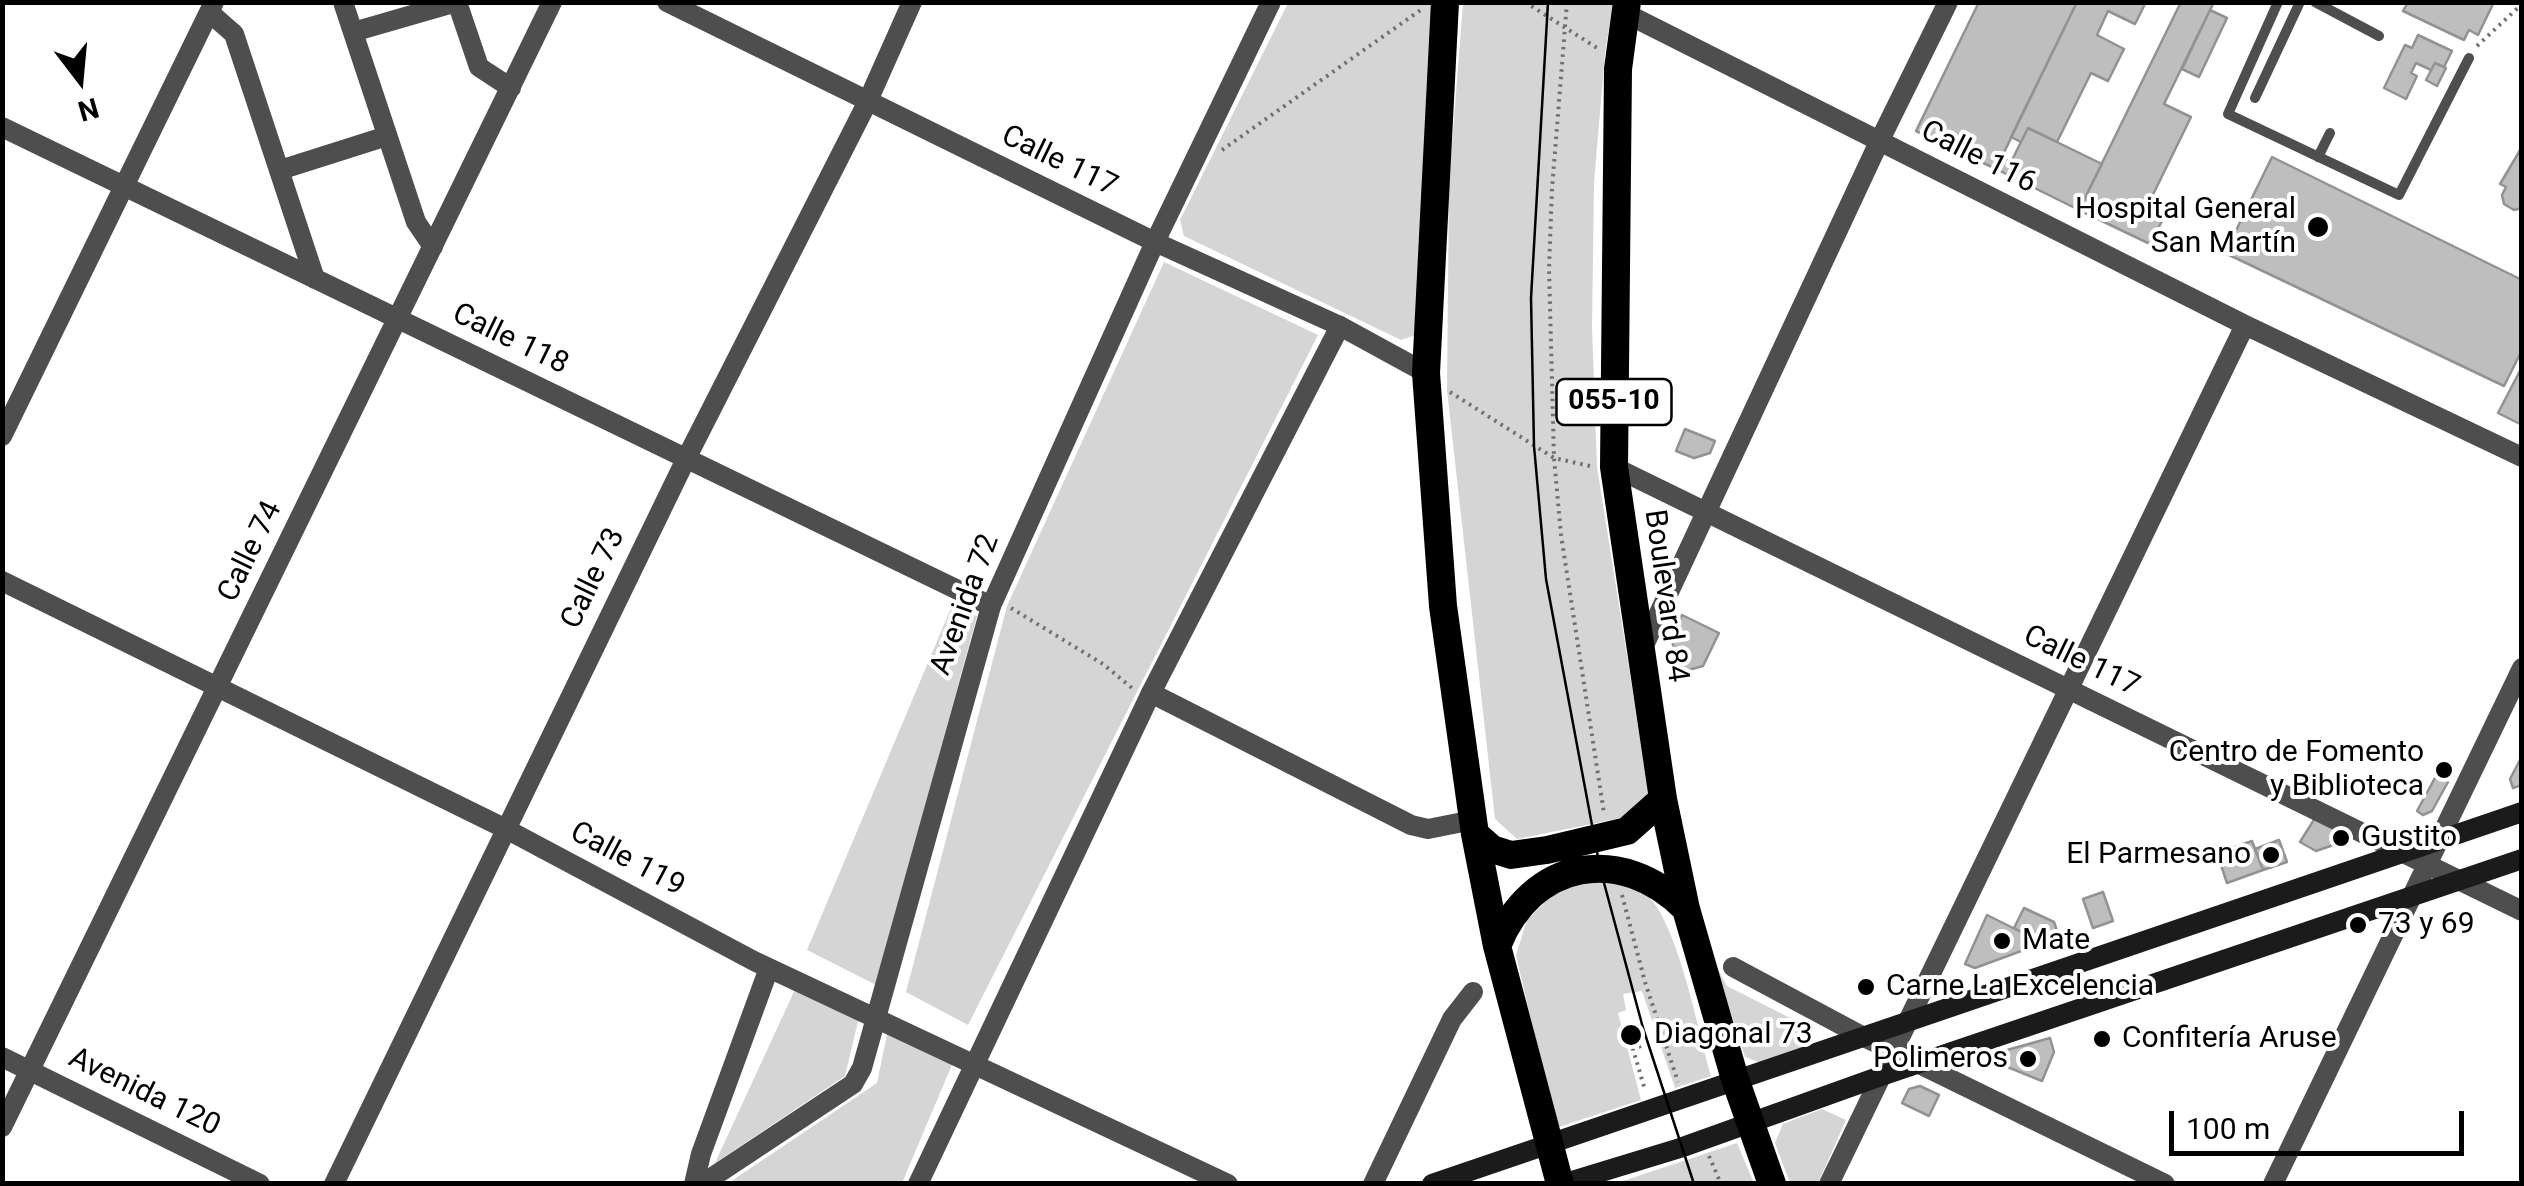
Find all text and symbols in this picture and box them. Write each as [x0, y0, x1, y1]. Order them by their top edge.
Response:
north arrow [30, 30, 130, 130]
text: N [74, 91, 102, 128]
street label: Calle 116 [1914, 114, 2042, 202]
street label: Calle 117 [995, 119, 1123, 205]
place label: Hospital General San Martín [2075, 192, 2296, 262]
marker: Hospital General San Martín [2305, 214, 2331, 240]
street label: Calle 118 [446, 297, 574, 383]
road number: 055-10 [1556, 379, 1672, 425]
street label: Calle 74 [211, 496, 291, 608]
street label: Boulevard 84 [1635, 507, 1695, 685]
street label: Calle 73 [554, 523, 634, 635]
street label: Avenida 72 [924, 530, 1008, 680]
street label: Calle 117 [2017, 619, 2145, 705]
place label: Centro de Fomento y Biblioteca [2169, 735, 2424, 806]
marker: Centro de Fomento y Biblioteca [2433, 759, 2455, 781]
street label: Calle 119 [564, 815, 690, 905]
place label: Gustito [2361, 820, 2457, 856]
marker: Gustito [2330, 827, 2352, 849]
place label: El Parmesano [2066, 837, 2251, 873]
marker: El Parmesano [2260, 844, 2282, 866]
place label: 73 y 69 [2378, 907, 2475, 943]
marker: 73 y 69 [2347, 914, 2369, 936]
place label: Mate [2022, 923, 2090, 959]
marker: Mate [1991, 930, 2013, 952]
place label: Carne La Excelencia [1886, 969, 2154, 1005]
marker: Carne La Excelencia [1855, 976, 1877, 998]
place label: Diagonal 73 [1654, 1017, 1813, 1053]
place label: Confitería Aruse [2122, 1021, 2337, 1057]
marker: Diagonal 73 [1618, 1022, 1644, 1048]
marker: Confitería Aruse [2091, 1028, 2113, 1050]
street label: Avenida 120 [62, 1041, 226, 1145]
place label: Polimeros [1873, 1041, 2008, 1077]
marker: Polimeros [2017, 1048, 2039, 1070]
scale bar [2174, 1091, 2469, 1153]
text: 100 m [2186, 1111, 2270, 1146]

